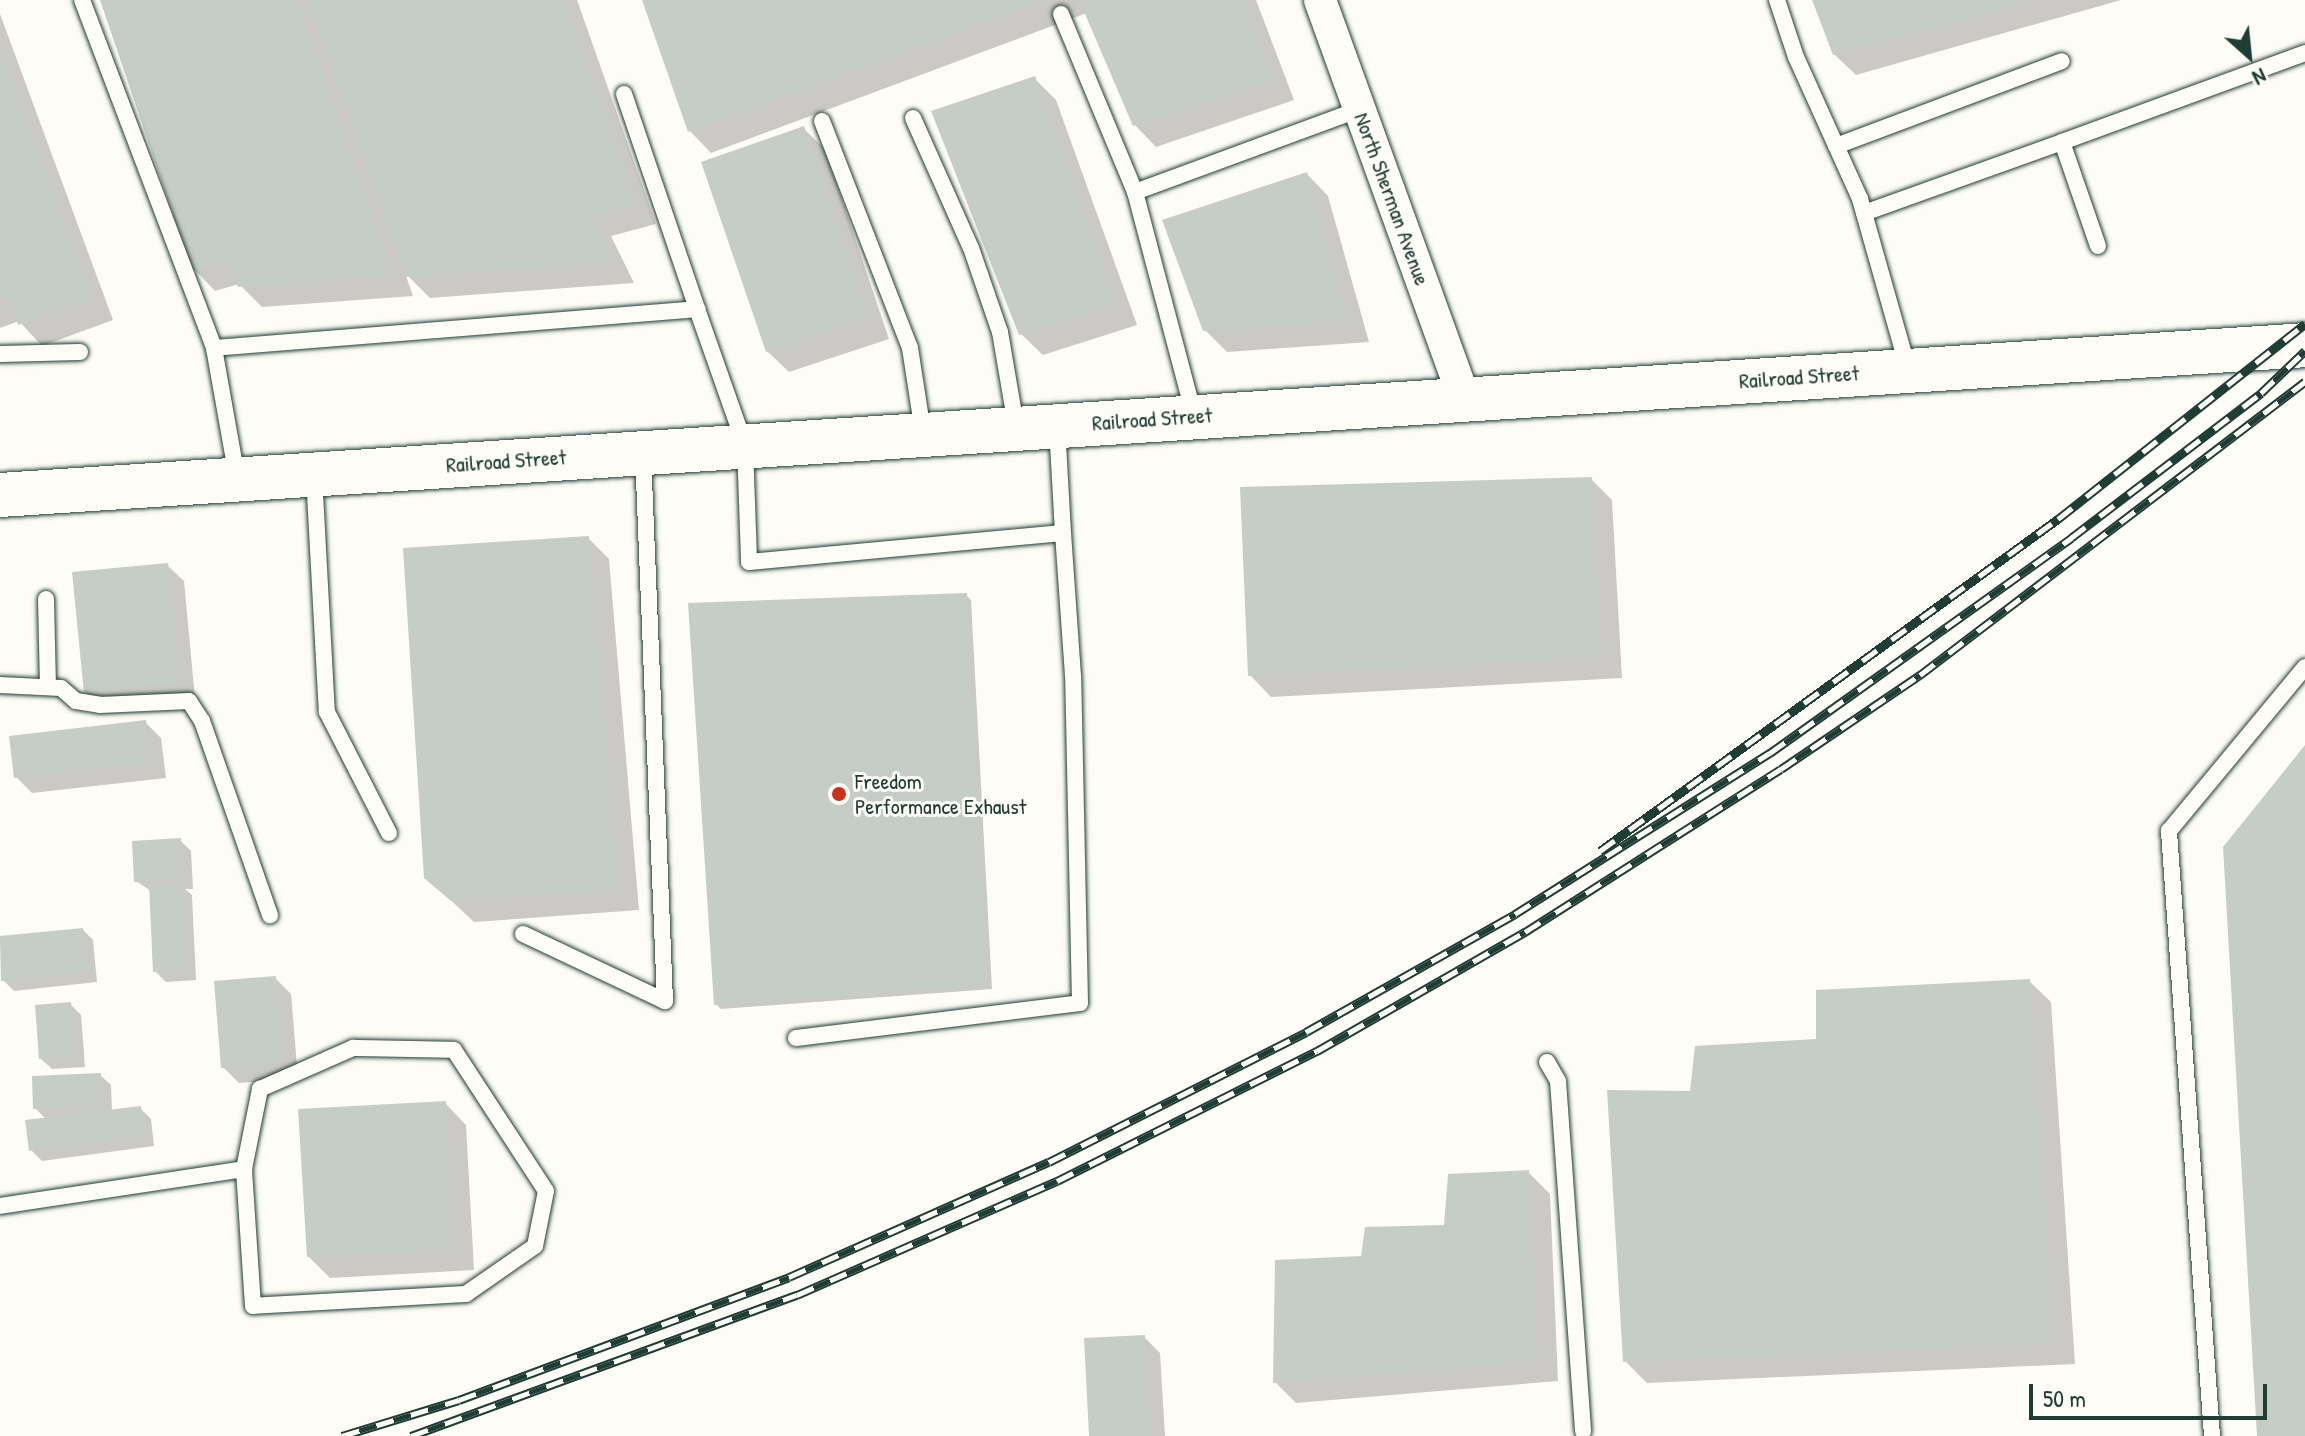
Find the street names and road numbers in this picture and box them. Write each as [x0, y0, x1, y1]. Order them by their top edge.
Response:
street label: North Sherman Avenue [1348, 109, 1436, 289]
street label: Railroad Street [1738, 360, 1860, 394]
street label: Railroad Street [1091, 402, 1213, 436]
street label: Railroad Street [445, 444, 567, 478]

